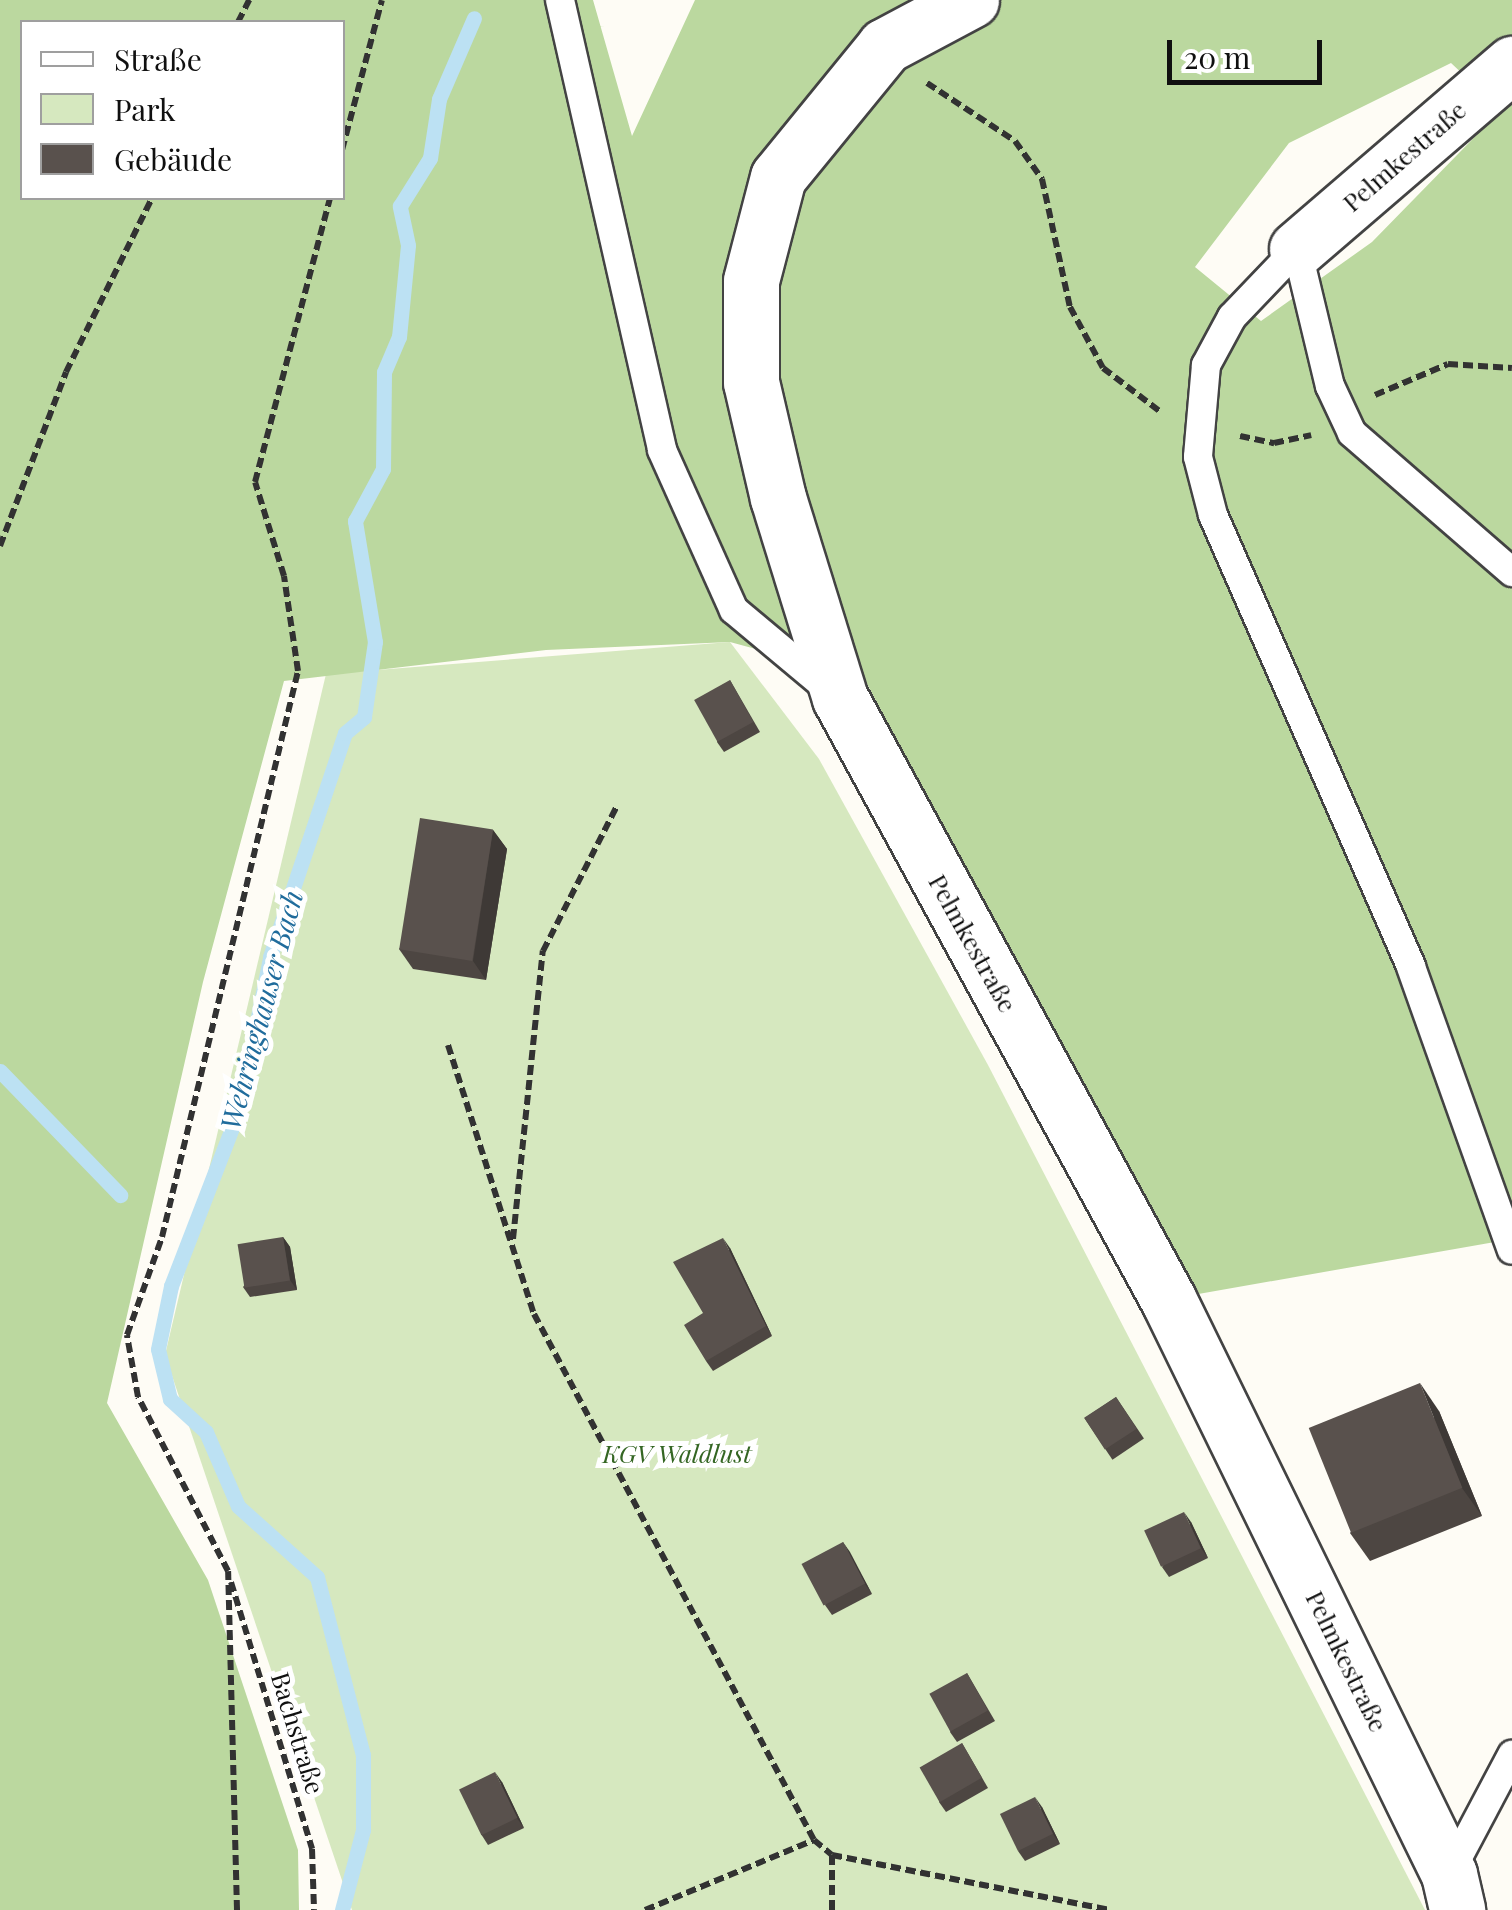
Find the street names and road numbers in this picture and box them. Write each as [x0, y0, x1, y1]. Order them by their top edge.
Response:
street label: Pelmkestraße [1336, 95, 1472, 217]
street label: Pelmkestraße [923, 869, 1023, 1017]
street label: Pelmkestraße [1300, 1586, 1394, 1736]
street label: Bachstraße [265, 1668, 331, 1798]

